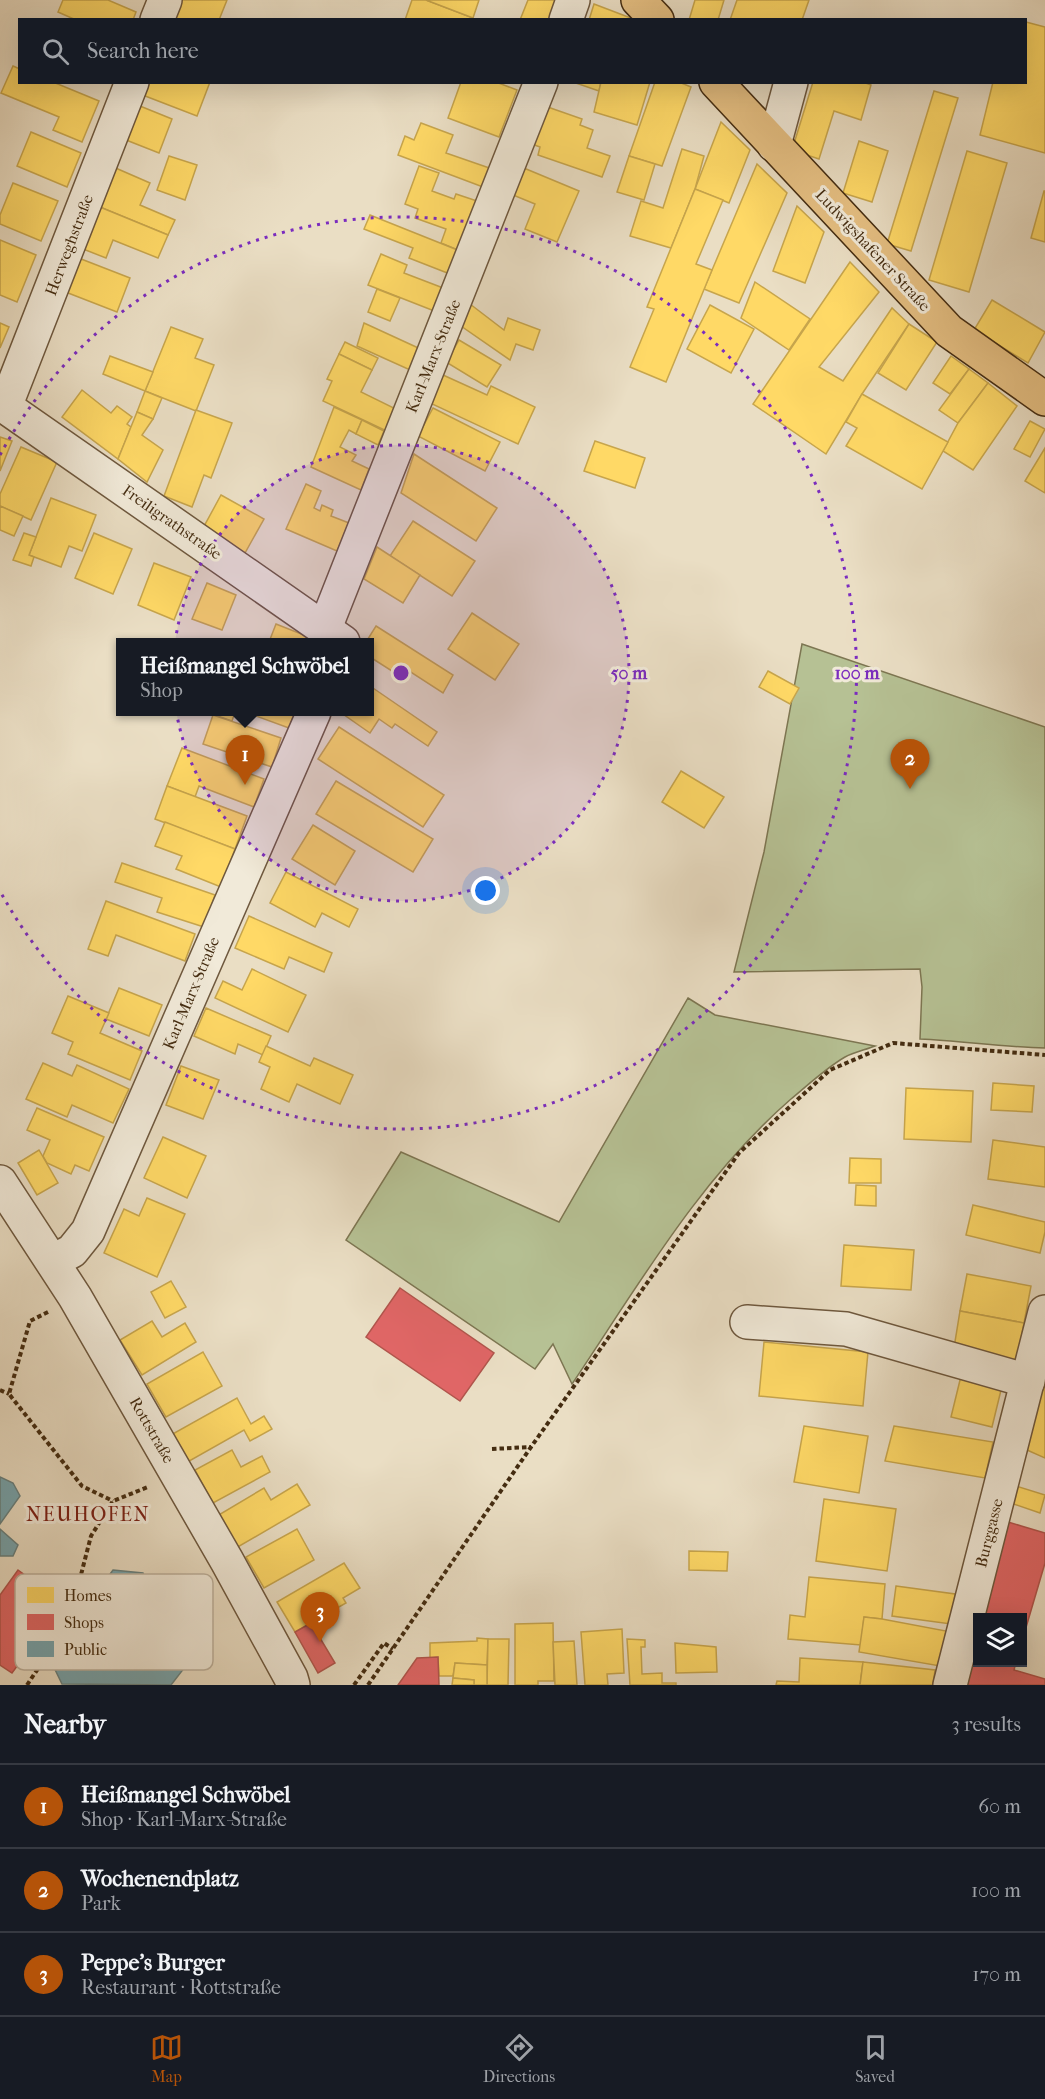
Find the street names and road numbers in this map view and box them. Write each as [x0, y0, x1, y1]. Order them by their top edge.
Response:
street label: Ludwigshafener Straße [812, 185, 934, 315]
street label: Herweghstraße [41, 192, 97, 298]
street label: Karl-Marx-Straße [402, 296, 464, 416]
street label: Freiligrathstraße [119, 481, 225, 563]
street label: Karl-Marx-Straße [159, 934, 223, 1052]
street label: Rottstraße [125, 1393, 179, 1467]
street label: Burggasse [971, 1496, 1007, 1569]

